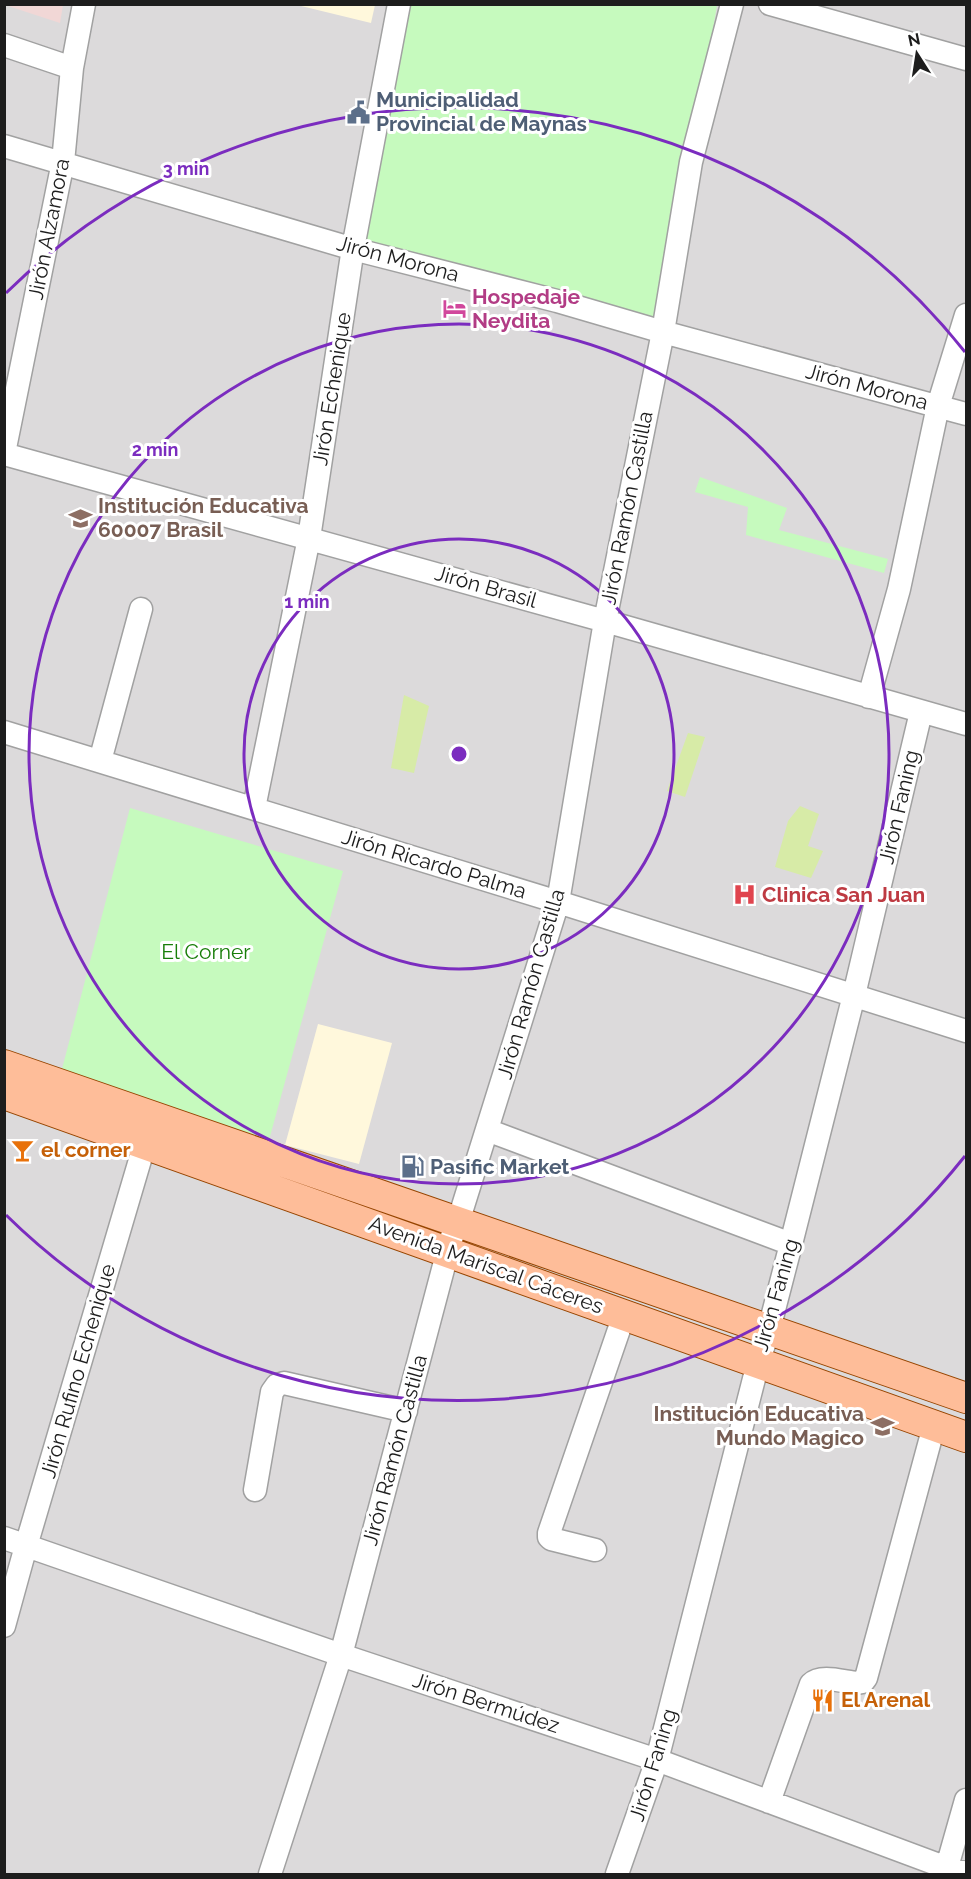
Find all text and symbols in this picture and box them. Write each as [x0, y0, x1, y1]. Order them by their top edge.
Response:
north arrow [887, 24, 947, 84]
text: N [906, 29, 922, 50]
place label: Municipalidad Provincial de Maynas [376, 87, 587, 136]
public building icon: Municipalidad Provincial de Maynas [345, 99, 371, 125]
street label: Jirón Alzamora [23, 156, 74, 302]
text: 3 min [163, 158, 209, 179]
street label: Jirón Morona [334, 230, 462, 287]
place label: Hospedaje Neydita [472, 284, 581, 333]
hotel icon: Hospedaje Neydita [441, 296, 467, 322]
street label: Jirón Echenique [307, 310, 356, 467]
street label: Jirón Morona [803, 358, 931, 415]
street label: Jirón Ramón Castilla [595, 409, 658, 607]
text: 2 min [132, 439, 178, 460]
place label: Institución Educativa 60007 Brasil [98, 493, 309, 542]
school or university icon: Institución Educativa 60007 Brasil [67, 505, 93, 531]
street label: Jirón Brasil [432, 560, 540, 613]
text: 1 min [284, 591, 330, 612]
centre of rings [449, 744, 469, 764]
street label: Jirón Faning [873, 747, 924, 866]
street label: Jirón Ricardo Palma [339, 824, 530, 904]
hospital icon: Clinica San Juan [731, 882, 757, 908]
place label: Clinica San Juan [762, 882, 925, 907]
street label: Jirón Ramón Castilla [491, 886, 570, 1082]
park label: El Corner [161, 939, 251, 964]
bar icon: el corner [10, 1137, 36, 1163]
place label: el corner [41, 1137, 131, 1162]
fuel station icon: Pasific Market [399, 1154, 425, 1180]
place label: Pasific Market [430, 1154, 569, 1179]
street label: Avenida Mariscal Cáceres [366, 1210, 607, 1319]
street label: Jirón Faning [747, 1236, 804, 1354]
street label: Jirón Rufino Echenique [35, 1261, 120, 1481]
street label: Jirón Ramón Castilla [357, 1352, 432, 1548]
place label: Institución Educativa Mundo Magico [653, 1401, 864, 1450]
school or university icon: Institución Educativa Mundo Magico [869, 1413, 895, 1439]
street label: Jirón Bermúdez [410, 1667, 563, 1738]
restaurant icon: El Arenal [810, 1687, 836, 1713]
place label: El Arenal [841, 1687, 931, 1712]
street label: Jirón Faning [624, 1706, 681, 1824]

